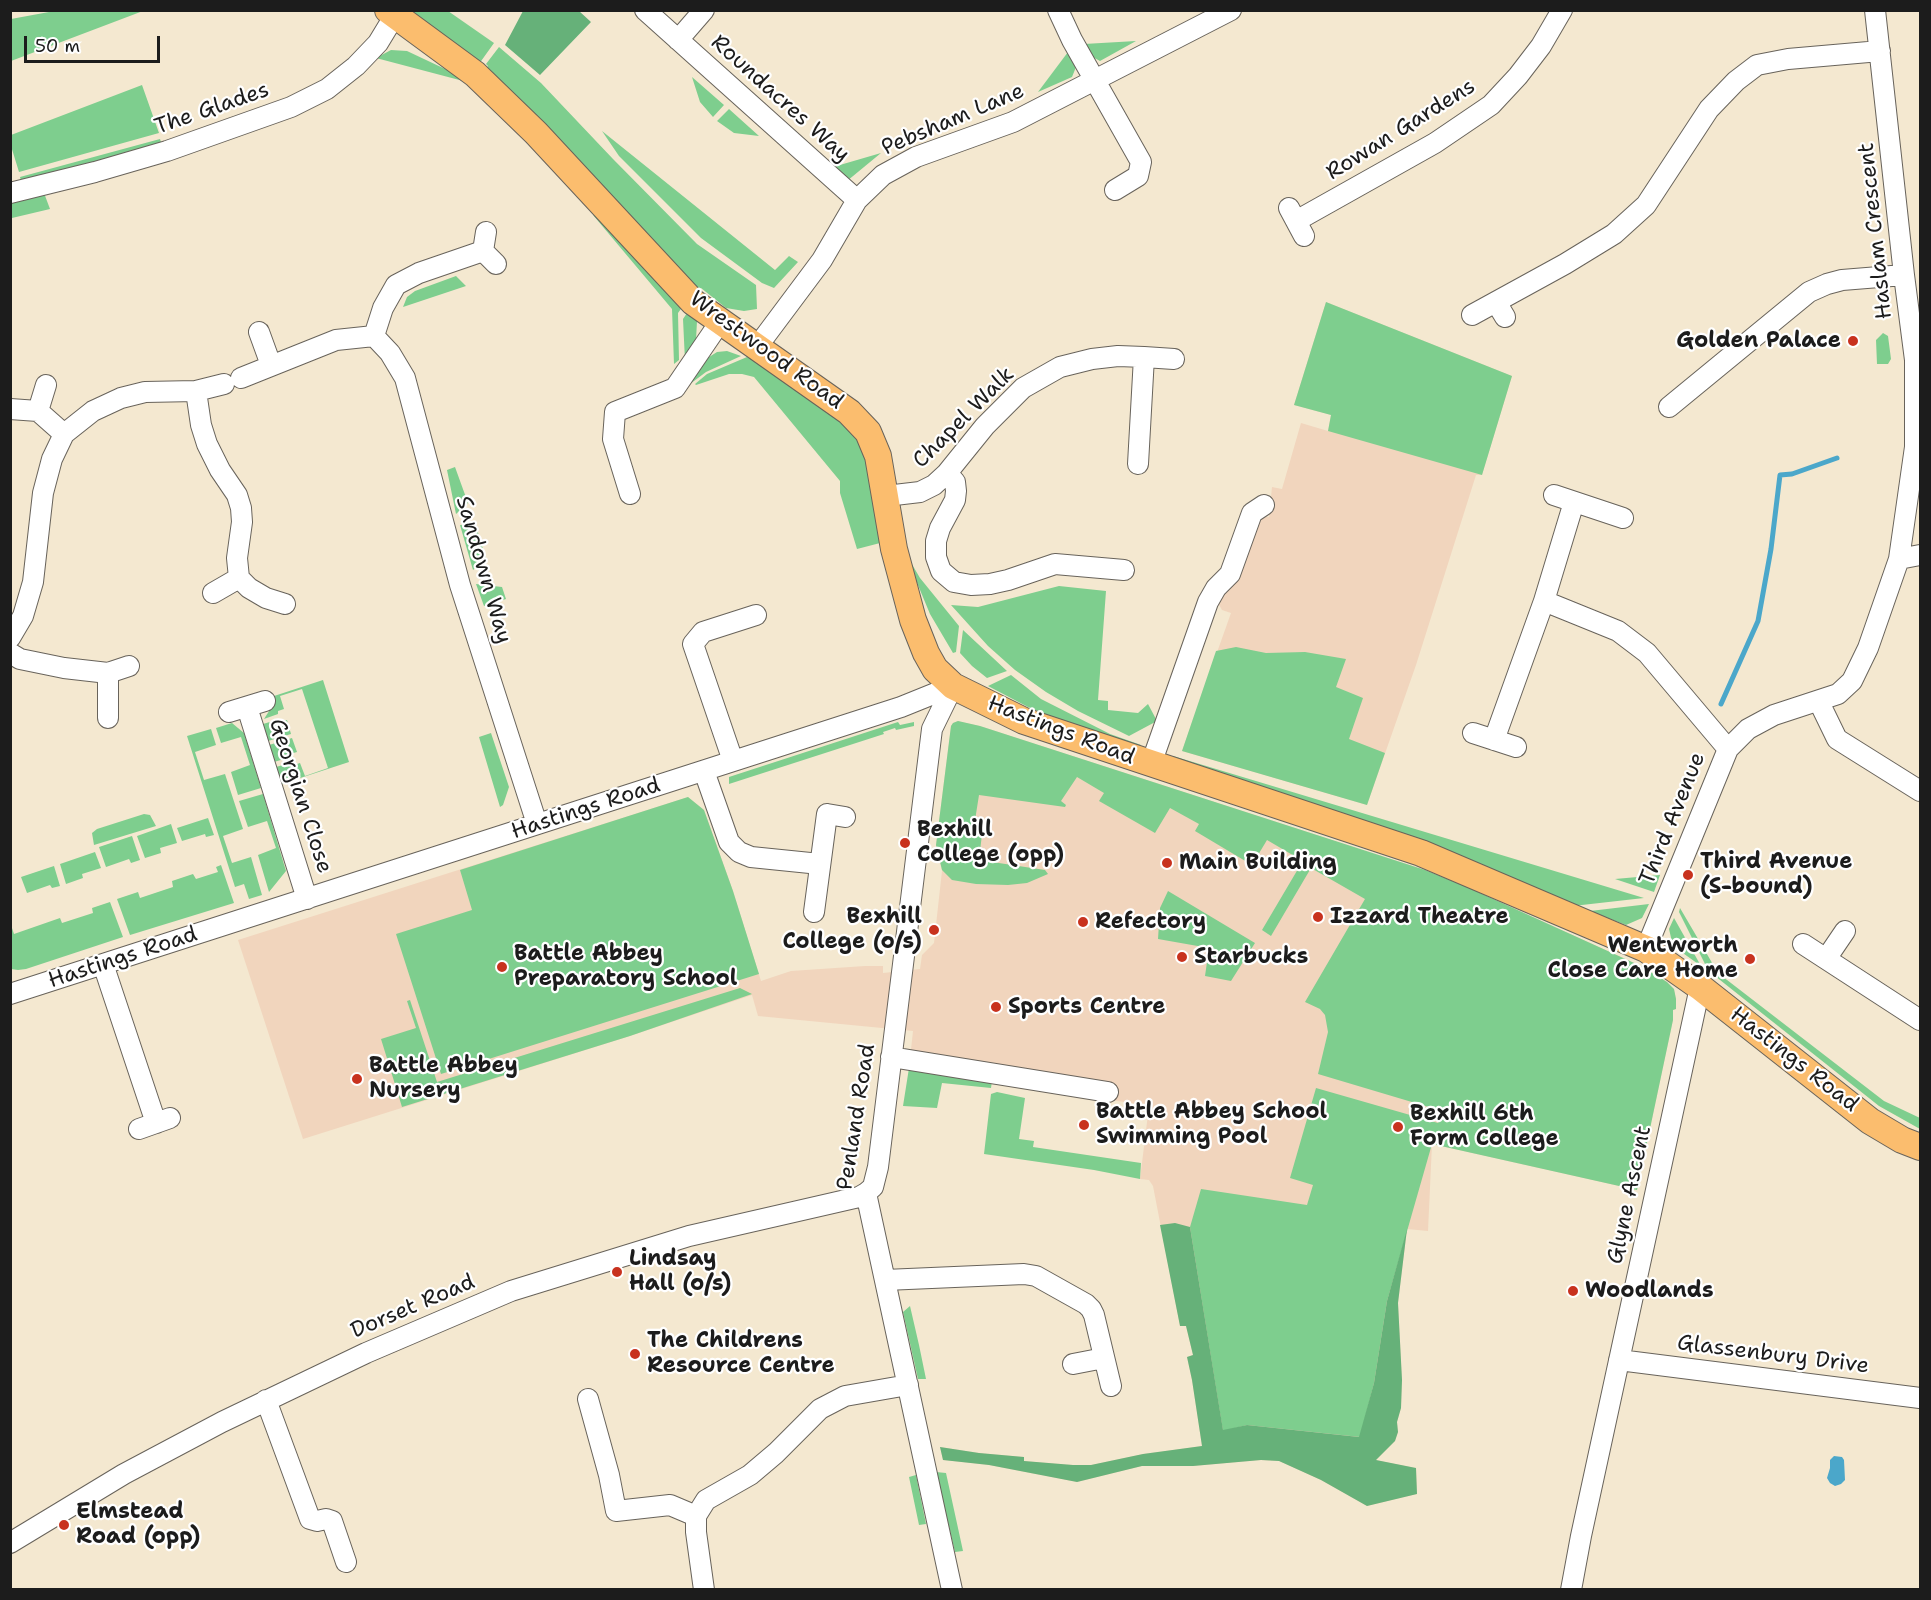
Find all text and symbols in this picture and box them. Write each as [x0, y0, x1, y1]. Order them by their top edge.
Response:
scale bar [27, 24, 164, 62]
street label: Roundacres Way [705, 30, 855, 168]
text: 50 m [35, 34, 80, 58]
street label: Rowan Gardens [1322, 74, 1480, 186]
street label: The Glades [151, 77, 273, 141]
street label: Pebsham Lane [878, 78, 1028, 162]
street label: Haslam Crescent [1854, 142, 1898, 320]
street label: Wrestwood Road [684, 286, 848, 416]
place label: Golden Palace [1676, 328, 1841, 354]
marker: Golden Palace [1846, 334, 1860, 348]
street label: Chapel Walk [908, 362, 1020, 474]
street label: Sandown Way [449, 493, 517, 647]
street label: Hastings Road [984, 691, 1138, 771]
street label: Georgian Close [263, 715, 337, 877]
street label: Third Avenue [1634, 749, 1712, 889]
street label: Hastings Road [508, 772, 664, 846]
place label: Bexhill College (opp) [917, 817, 1064, 868]
marker: Bexhill College (opp) [898, 836, 912, 850]
place label: Third Avenue (S-bound) [1700, 849, 1852, 900]
place label: Main Building [1179, 850, 1337, 876]
marker: Main Building [1160, 856, 1174, 870]
marker: Third Avenue (S-bound) [1681, 868, 1695, 882]
place label: Bexhill College (o/s) [782, 904, 922, 956]
place label: Izzard Theatre [1330, 904, 1509, 930]
place label: Refectory [1095, 909, 1206, 935]
marker: Izzard Theatre [1311, 910, 1325, 924]
marker: Refectory [1076, 915, 1090, 929]
street label: Hastings Road [45, 921, 201, 995]
marker: Bexhill College (o/s) [927, 923, 941, 937]
place label: Wentworth Close Care Home [1548, 933, 1738, 984]
place label: Battle Abbey Preparatory School [514, 941, 737, 992]
place label: Starbucks [1194, 944, 1308, 970]
marker: Starbucks [1175, 950, 1189, 964]
marker: Wentworth Close Care Home [1743, 952, 1757, 966]
marker: Battle Abbey Preparatory School [495, 960, 509, 974]
place label: Sports Centre [1008, 994, 1165, 1020]
marker: Sports Centre [989, 1000, 1003, 1014]
street label: Hastings Road [1725, 1002, 1863, 1118]
street label: Penland Road [832, 1042, 882, 1192]
place label: Battle Abbey Nursery [369, 1053, 518, 1104]
marker: Battle Abbey Nursery [350, 1072, 364, 1086]
place label: Battle Abbey School Swimming Pool [1096, 1099, 1327, 1150]
place label: Bexhill 6th Form College [1410, 1101, 1559, 1152]
marker: Battle Abbey School Swimming Pool [1077, 1118, 1091, 1132]
marker: Bexhill 6th Form College [1391, 1120, 1405, 1134]
street label: Glyne Ascent [1602, 1123, 1658, 1267]
place label: Lindsay Hall (o/s) [629, 1246, 731, 1298]
marker: Lindsay Hall (o/s) [610, 1265, 624, 1279]
street label: Dorset Road [347, 1269, 479, 1345]
place label: Woodlands [1585, 1278, 1714, 1304]
marker: Woodlands [1566, 1284, 1580, 1298]
place label: The Childrens Resource Centre [647, 1328, 835, 1380]
street label: Glassenbury Drive [1676, 1330, 1870, 1380]
marker: The Childrens Resource Centre [628, 1347, 642, 1361]
place label: Elmstead Road (opp) [76, 1499, 201, 1550]
marker: Elmstead Road (opp) [57, 1518, 71, 1532]

